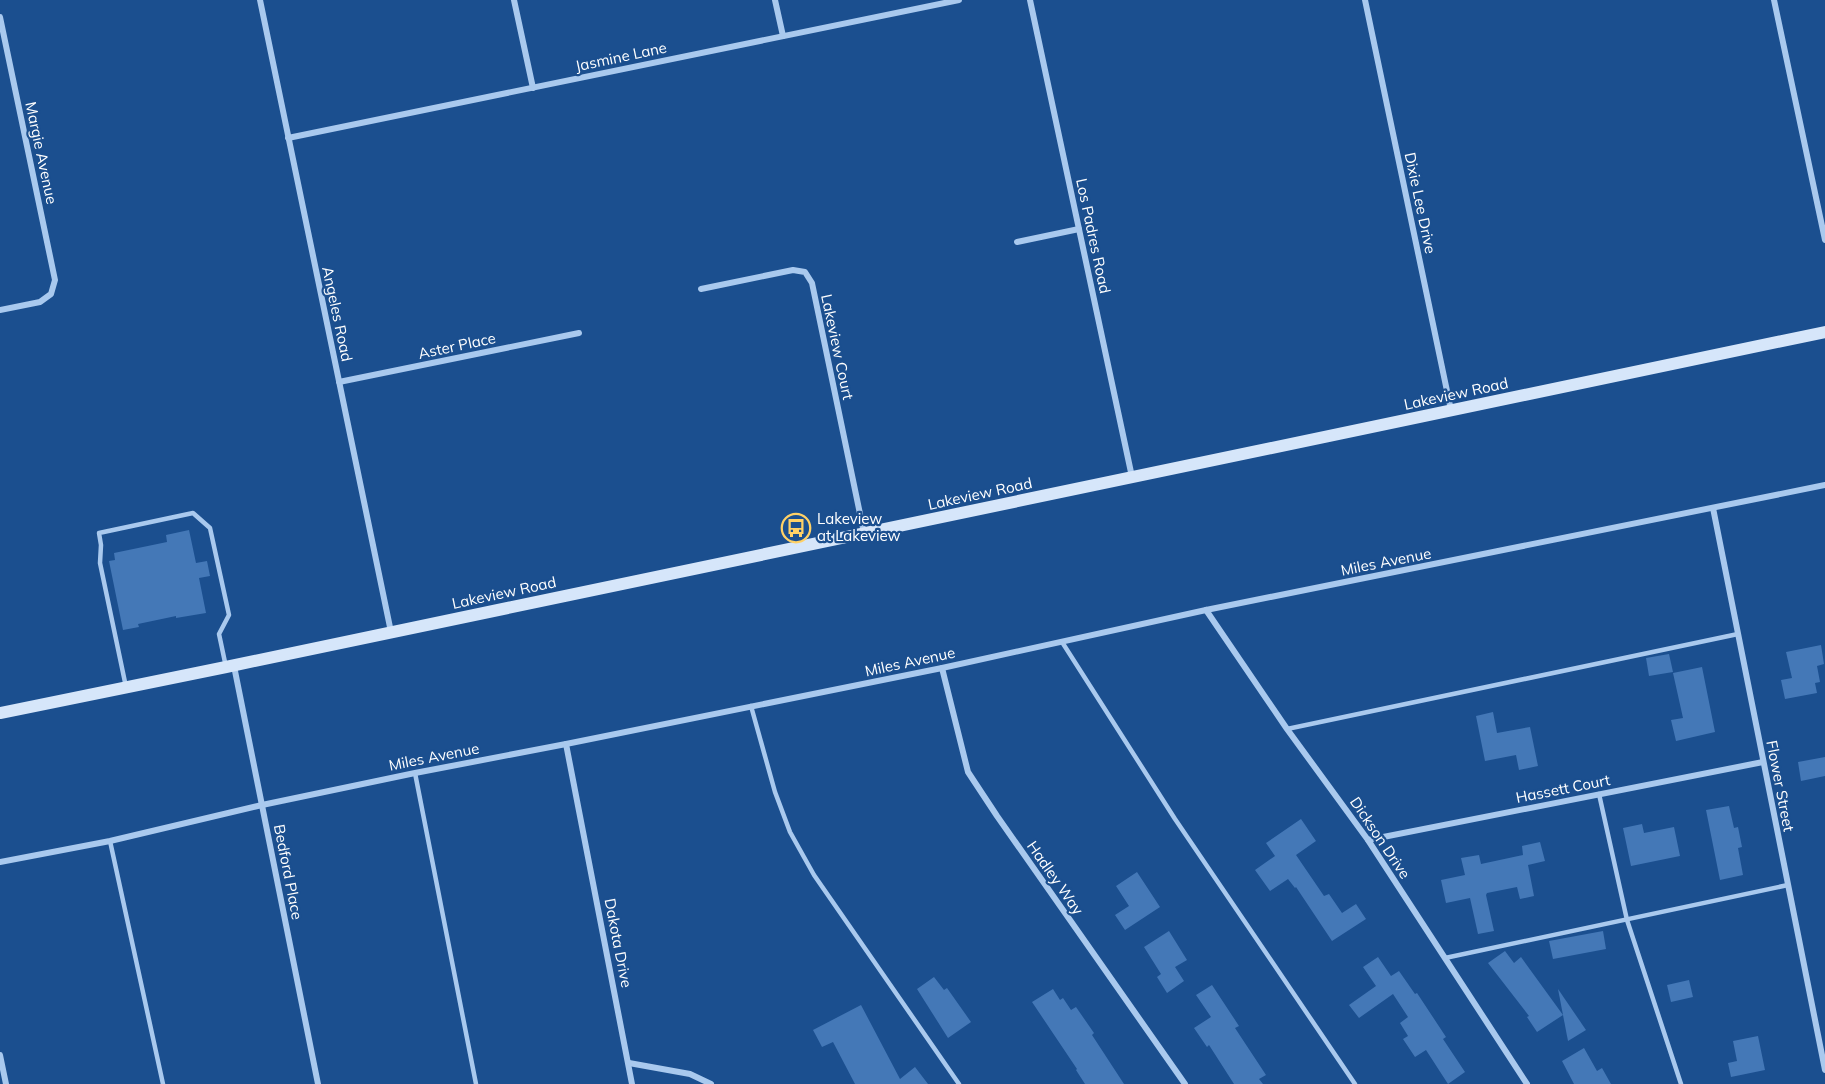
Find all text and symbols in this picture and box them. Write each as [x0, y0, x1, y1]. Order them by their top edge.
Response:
street label: Jasmine Lane [573, 38, 668, 75]
street label: Margie Avenue [21, 100, 62, 206]
street label: Dixie Lee Drive [1400, 151, 1440, 255]
street label: Los Padres Road [1072, 177, 1115, 295]
street label: Angeles Road [318, 265, 357, 363]
street label: Lakeview Court [817, 292, 858, 401]
street label: Aster Place [416, 328, 497, 363]
street label: Lakeview Road [1402, 373, 1510, 414]
street label: Lakeview Road [926, 473, 1034, 514]
place label: Lakeview at Lakeview [817, 509, 901, 545]
bus stop icon: Lakeview at Lakeview [780, 512, 812, 544]
street label: Miles Avenue [1339, 543, 1433, 580]
street label: Lakeview Road [450, 572, 558, 613]
street label: Miles Avenue [863, 643, 957, 680]
street label: Miles Avenue [387, 738, 481, 775]
street label: Flower Street [1762, 739, 1799, 833]
street label: Hassett Court [1514, 770, 1612, 807]
street label: Dickson Drive [1346, 793, 1415, 882]
street label: Bedford Place [270, 823, 307, 921]
street label: Hadley Way [1023, 837, 1088, 918]
street label: Dakota Drive [601, 897, 636, 989]

